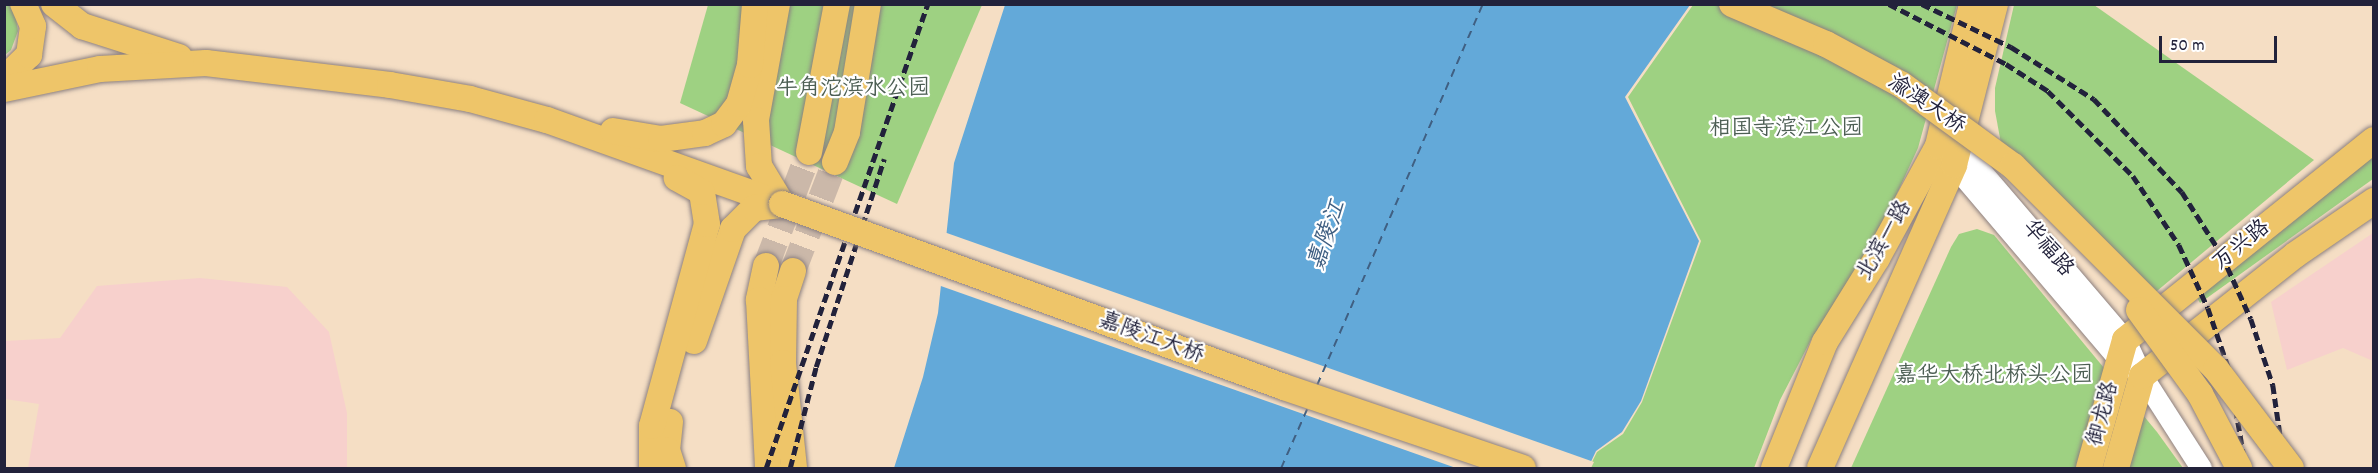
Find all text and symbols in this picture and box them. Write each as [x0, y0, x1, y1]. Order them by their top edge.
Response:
scale bar [2162, 24, 2280, 62]
text: 50 m [2170, 34, 2205, 59]
street label: 渝澳大桥 [1882, 69, 1970, 141]
park label: 牛角沱滨水公园 [776, 77, 930, 103]
park label: 相国寺滨江公园 [1709, 117, 1863, 143]
street label: 北滨一路 [1852, 196, 1918, 286]
water label: 嘉陵江 [1304, 197, 1354, 275]
street label: 华福路 [2016, 215, 2078, 283]
street label: 万兴路 [2208, 215, 2276, 277]
street label: 嘉陵江大桥 [1095, 308, 1207, 370]
park label: 嘉华大桥北桥头公园 [1895, 364, 2093, 390]
street label: 御龙路 [2083, 379, 2125, 449]

